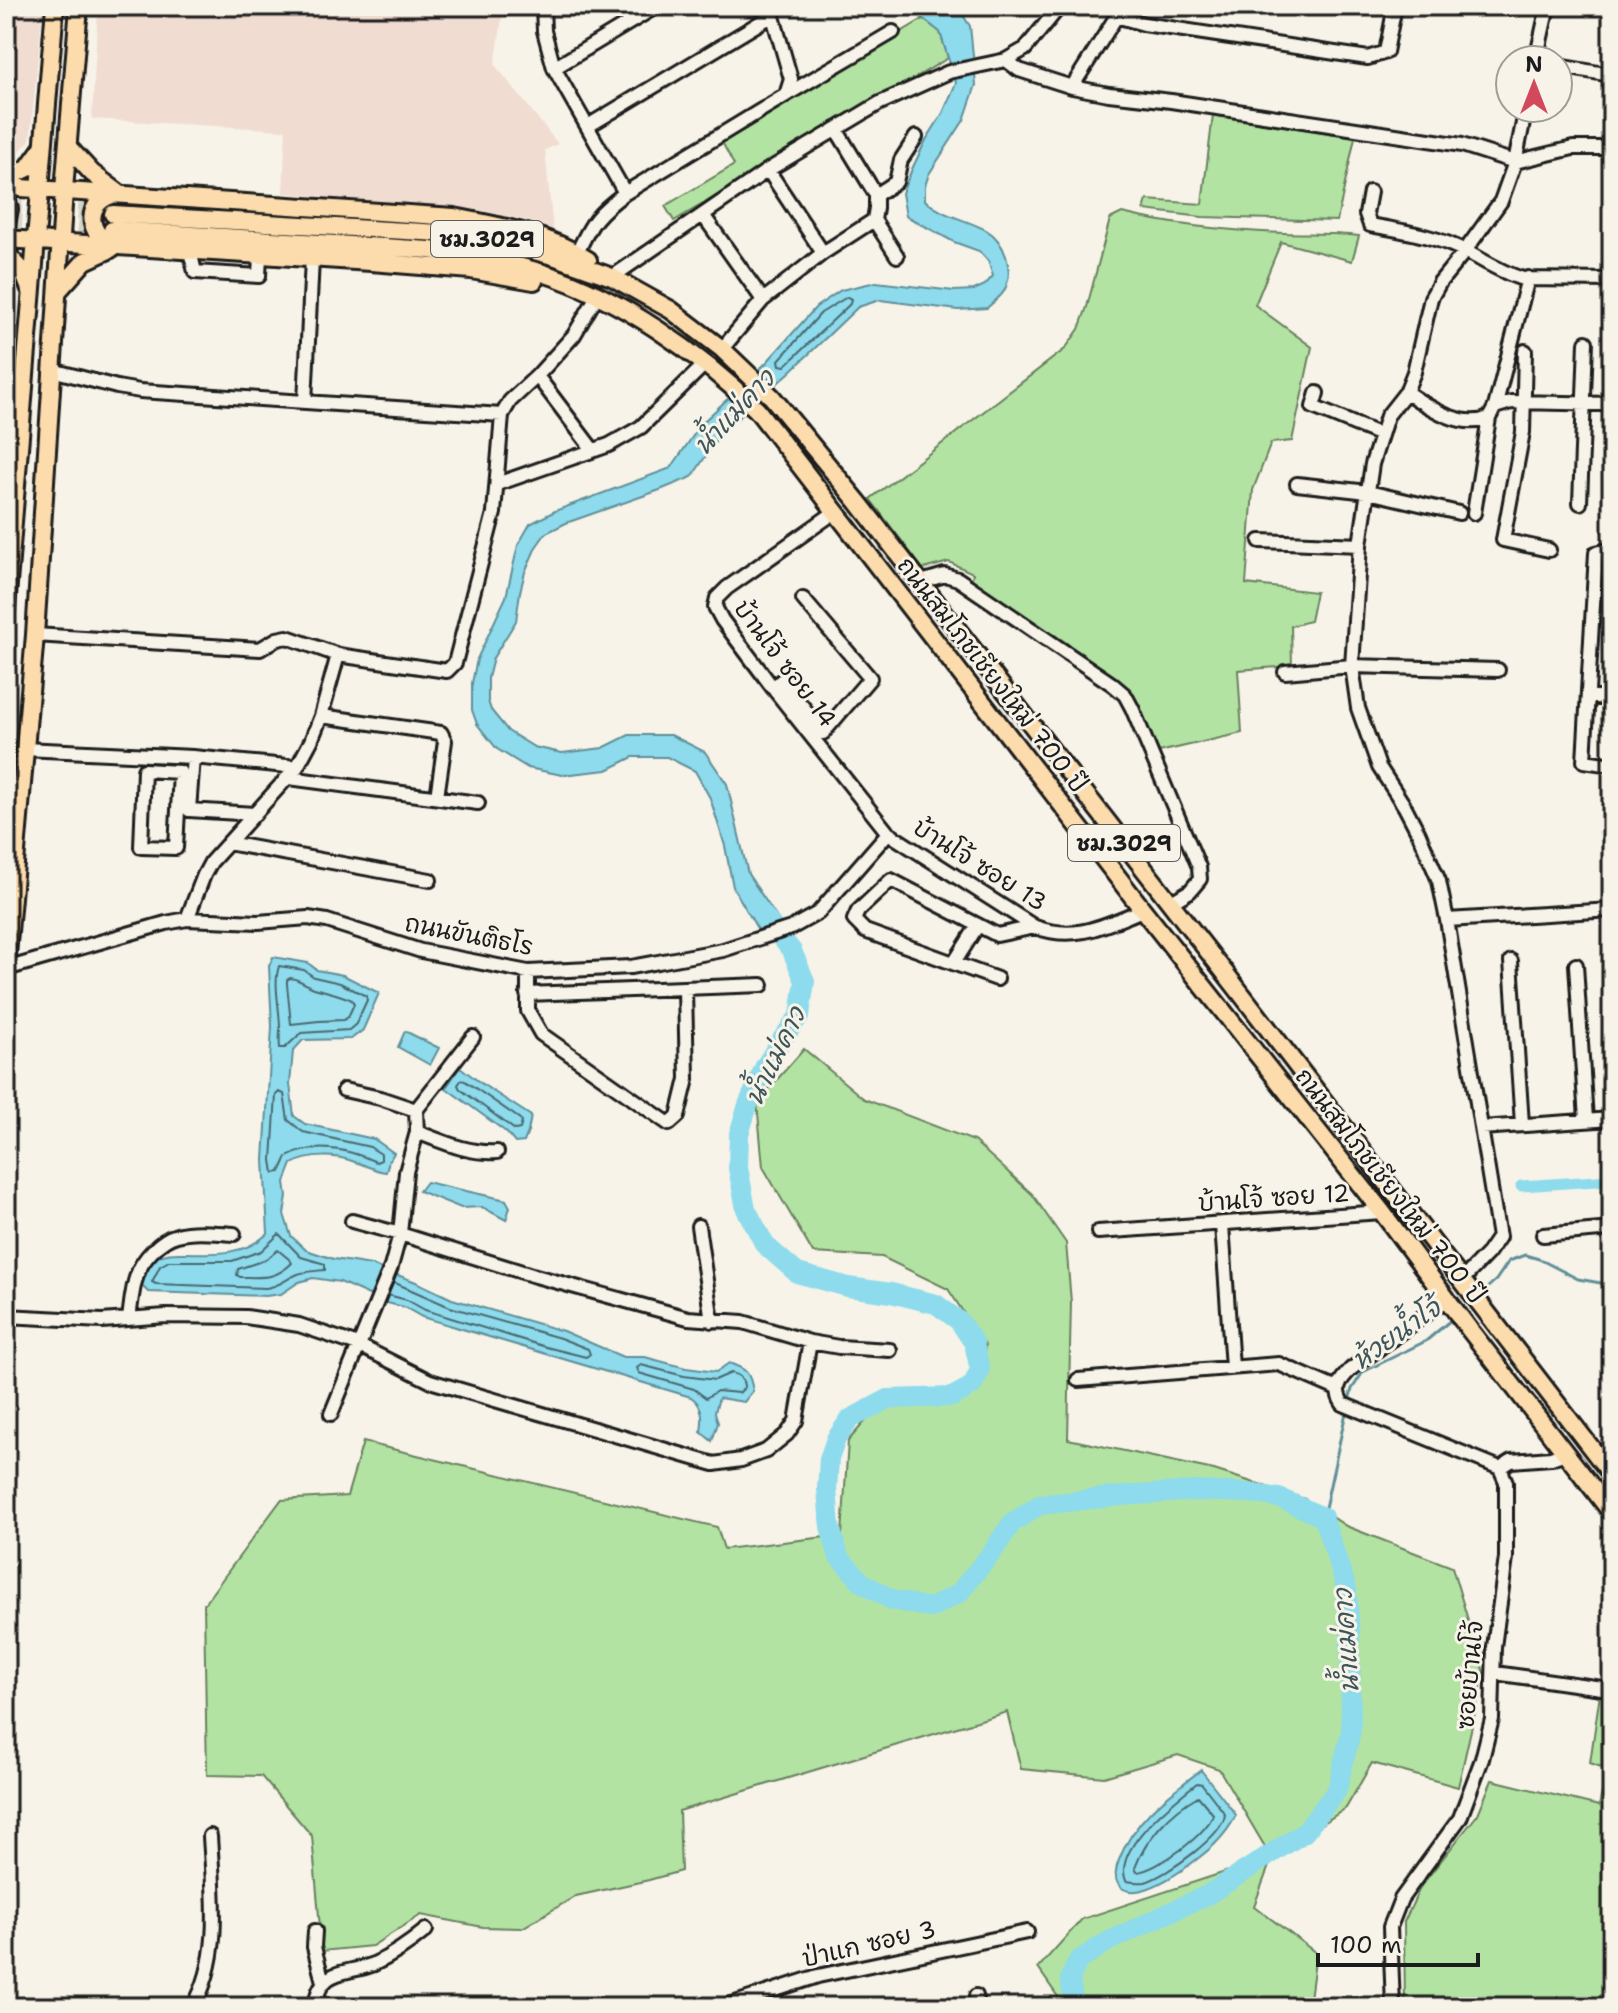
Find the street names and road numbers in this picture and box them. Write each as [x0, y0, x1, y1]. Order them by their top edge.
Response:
road number: ชม.3029 [431, 221, 543, 257]
street label: ถนนสมโภชเชียงใหม่ 700 ปี [890, 551, 1094, 799]
street label: บ้านโจ้ ซอย 14 [727, 594, 843, 734]
street label: บ้านโจ้ ซอย 13 [907, 811, 1053, 919]
road number: ชม.3029 [1068, 825, 1180, 861]
street label: ถนนขันติธโร [402, 907, 536, 963]
street label: ถนนสมโภชเชียงใหม่ 700 ปี [1288, 1062, 1492, 1310]
street label: บ้านโจ้ ซอย 12 [1197, 1177, 1351, 1219]
street label: ซอยบ้านโจ้ [1449, 1619, 1491, 1731]
street label: ป่าแก ซอย 3 [799, 1913, 939, 1975]

